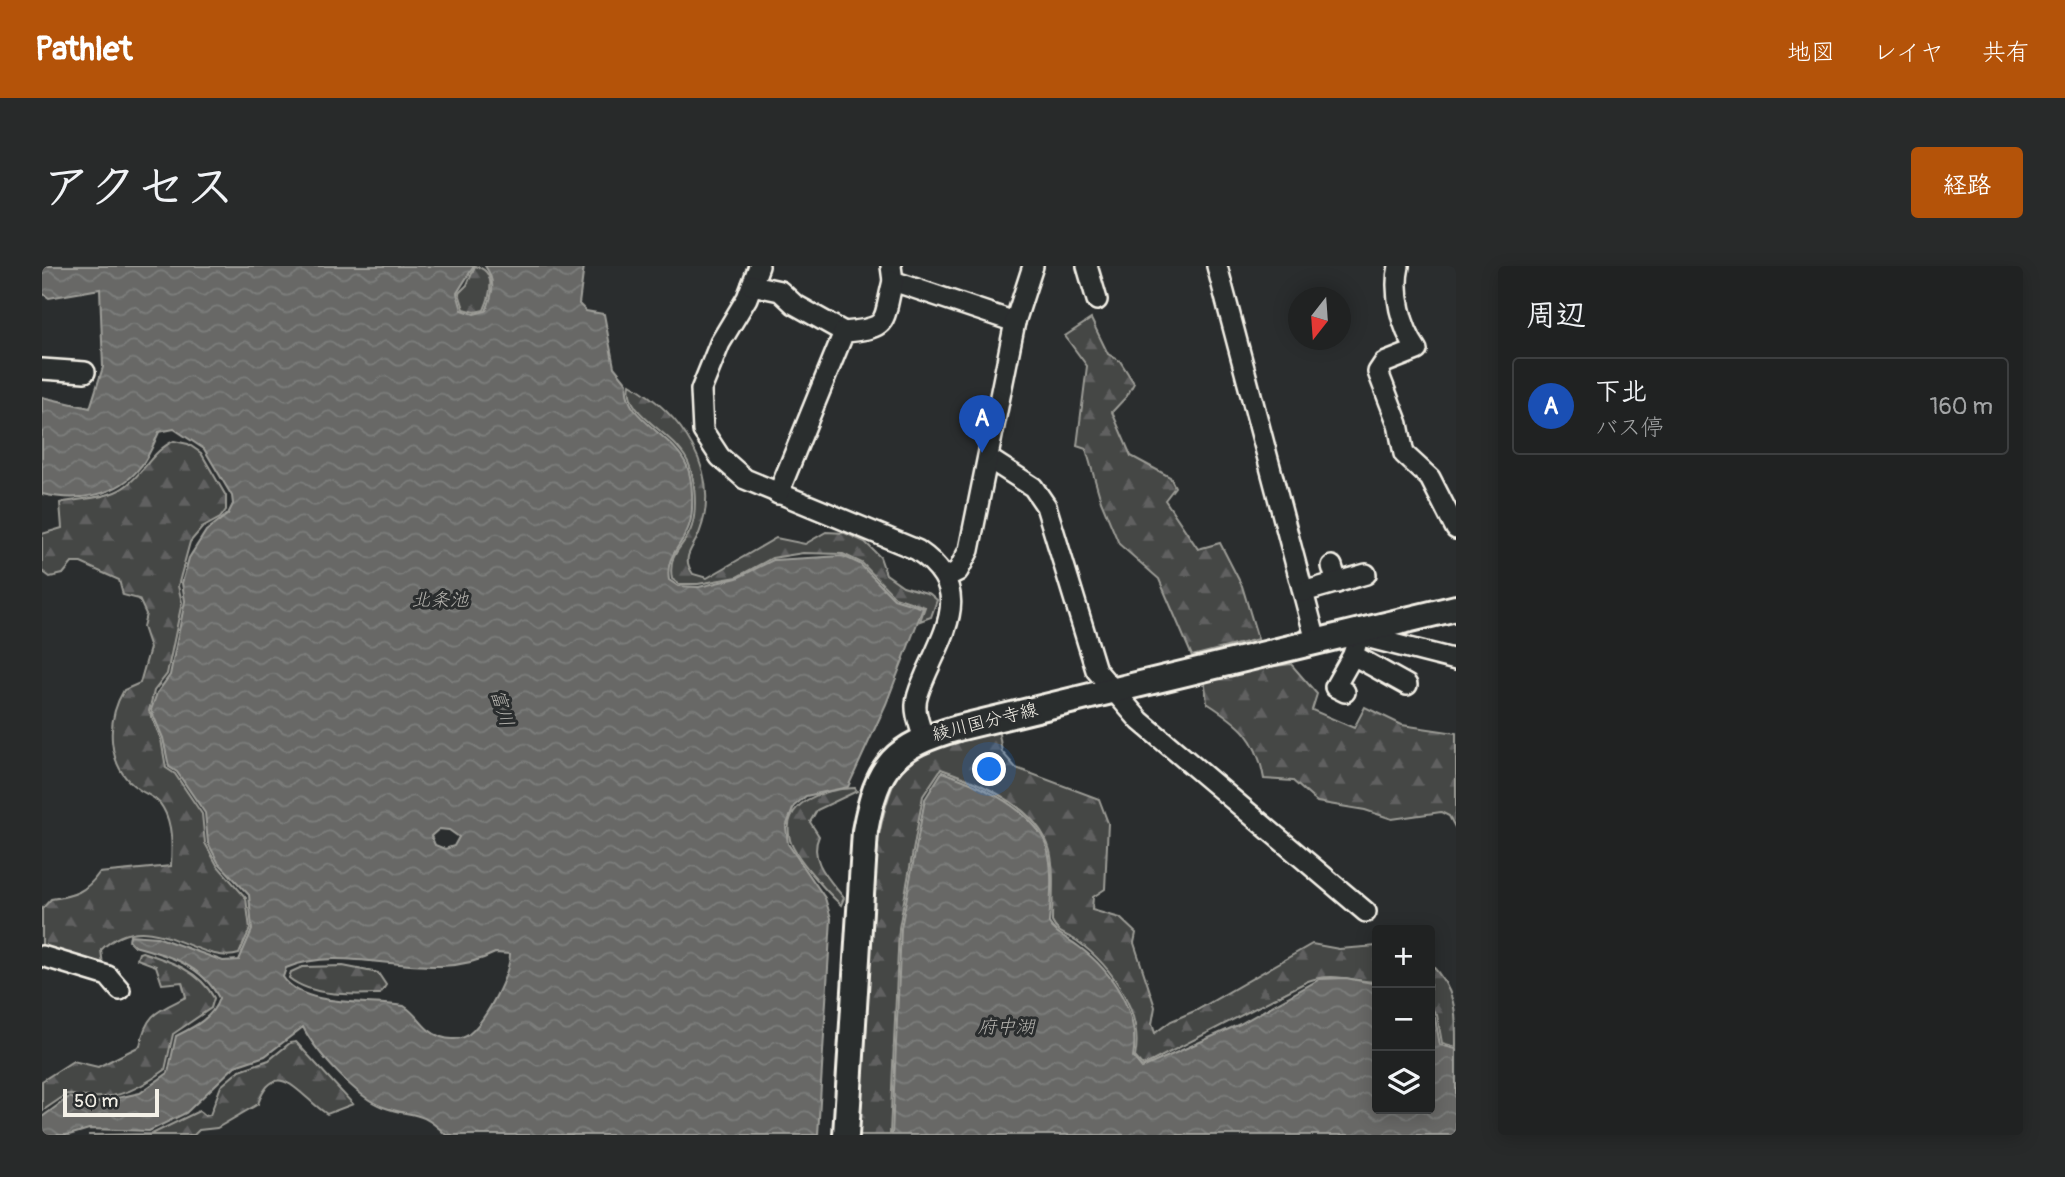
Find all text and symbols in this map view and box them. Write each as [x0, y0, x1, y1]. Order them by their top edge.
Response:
text: Pathlet [35, 29, 132, 70]
text: 地図 [1787, 38, 1835, 67]
text: レイヤ [1873, 38, 1944, 67]
text: 共有 [1982, 38, 2030, 67]
button: 経路 [1911, 147, 2023, 218]
text: アクセス [42, 157, 235, 218]
north arrow [1288, 287, 1351, 350]
text: 周辺 [1526, 297, 1586, 334]
text: 下北 [1595, 376, 1647, 408]
text: A [1544, 392, 1558, 421]
text: 160 m [1929, 392, 1993, 421]
pin: A [959, 395, 1005, 453]
text: バス停 [1595, 413, 1664, 442]
water label: 北条池 [411, 588, 469, 612]
water label: 富川 [485, 686, 519, 730]
street label: 綾川国分寺線 [930, 698, 1040, 746]
your location [972, 752, 1006, 786]
map controls [1372, 925, 1435, 1114]
button: + [1372, 925, 1435, 988]
button: − [1372, 988, 1435, 1051]
water label: 府中湖 [977, 1015, 1036, 1039]
button: layers [1372, 1051, 1435, 1114]
scale bar [63, 1086, 159, 1118]
text: 50 m [74, 1089, 118, 1113]

